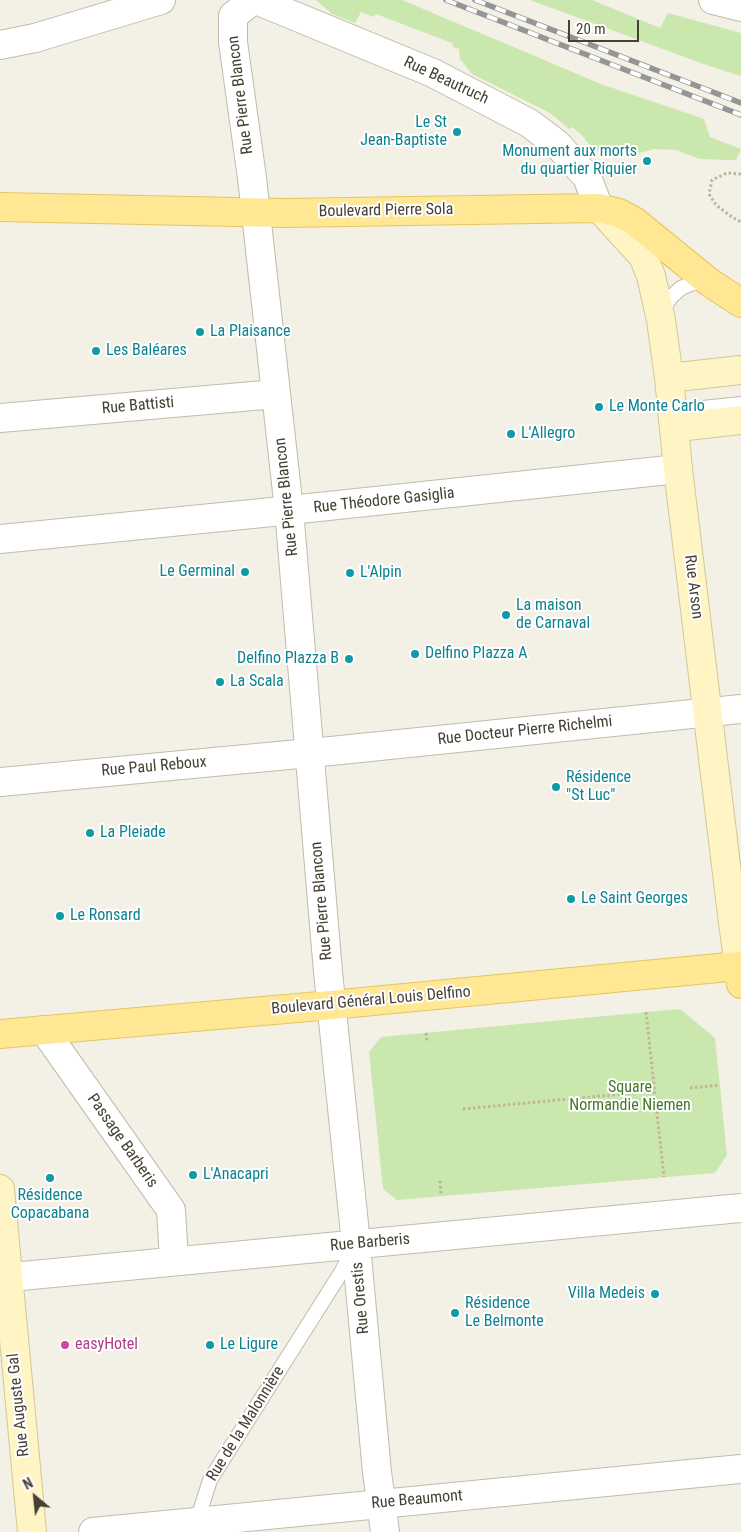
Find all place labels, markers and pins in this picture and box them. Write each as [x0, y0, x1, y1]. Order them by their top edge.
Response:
place label: Le St Jean-Baptiste [360, 113, 447, 151]
marker: Le St Jean-Baptiste [451, 126, 463, 138]
place label: Monument aux morts du quartier Riquier [502, 142, 637, 180]
marker: Monument aux morts du quartier Riquier [641, 155, 653, 167]
place label: La Plaisance [210, 322, 290, 342]
marker: La Plaisance [194, 326, 206, 338]
place label: Les Baléares [106, 341, 187, 361]
marker: Les Baléares [90, 345, 102, 357]
place label: Le Monte Carlo [609, 397, 705, 417]
marker: Le Monte Carlo [593, 401, 605, 413]
place label: L'Allegro [521, 424, 575, 444]
marker: L'Allegro [505, 428, 517, 440]
place label: Le Germinal [160, 562, 235, 582]
place label: L'Alpin [360, 563, 402, 583]
marker: Le Germinal [239, 566, 251, 578]
marker: L'Alpin [344, 567, 356, 579]
place label: La maison de Carnaval [516, 596, 590, 634]
marker: La maison de Carnaval [500, 609, 512, 621]
place label: Delfino Plazza A [425, 644, 527, 664]
marker: Delfino Plazza A [409, 648, 421, 660]
place label: Delfino Plazza B [237, 649, 339, 669]
marker: Delfino Plazza B [343, 653, 355, 665]
place label: La Scala [230, 672, 284, 692]
marker: La Scala [214, 676, 226, 688]
place label: Résidence "St Luc" [566, 768, 631, 806]
marker: Résidence "St Luc" [550, 781, 562, 793]
place label: La Pleiade [100, 823, 166, 843]
marker: La Pleiade [84, 827, 96, 839]
place label: Le Saint Georges [581, 889, 688, 909]
marker: Le Saint Georges [565, 893, 577, 905]
place label: Le Ronsard [70, 906, 141, 926]
marker: Le Ronsard [54, 910, 66, 922]
place label: L'Anacapri [203, 1165, 269, 1185]
marker: L'Anacapri [187, 1169, 199, 1181]
marker: Résidence Copacabana [44, 1172, 56, 1184]
place label: Résidence Copacabana [11, 1186, 89, 1224]
place label: Villa Medeis [568, 1284, 645, 1304]
marker: Villa Medeis [649, 1288, 661, 1300]
place label: Résidence Le Belmonte [465, 1294, 544, 1332]
marker: Résidence Le Belmonte [449, 1307, 461, 1319]
place label: easyHotel [75, 1335, 138, 1355]
place label: Le Ligure [220, 1335, 278, 1355]
marker: easyHotel [59, 1339, 71, 1351]
marker: Le Ligure [204, 1339, 216, 1351]

